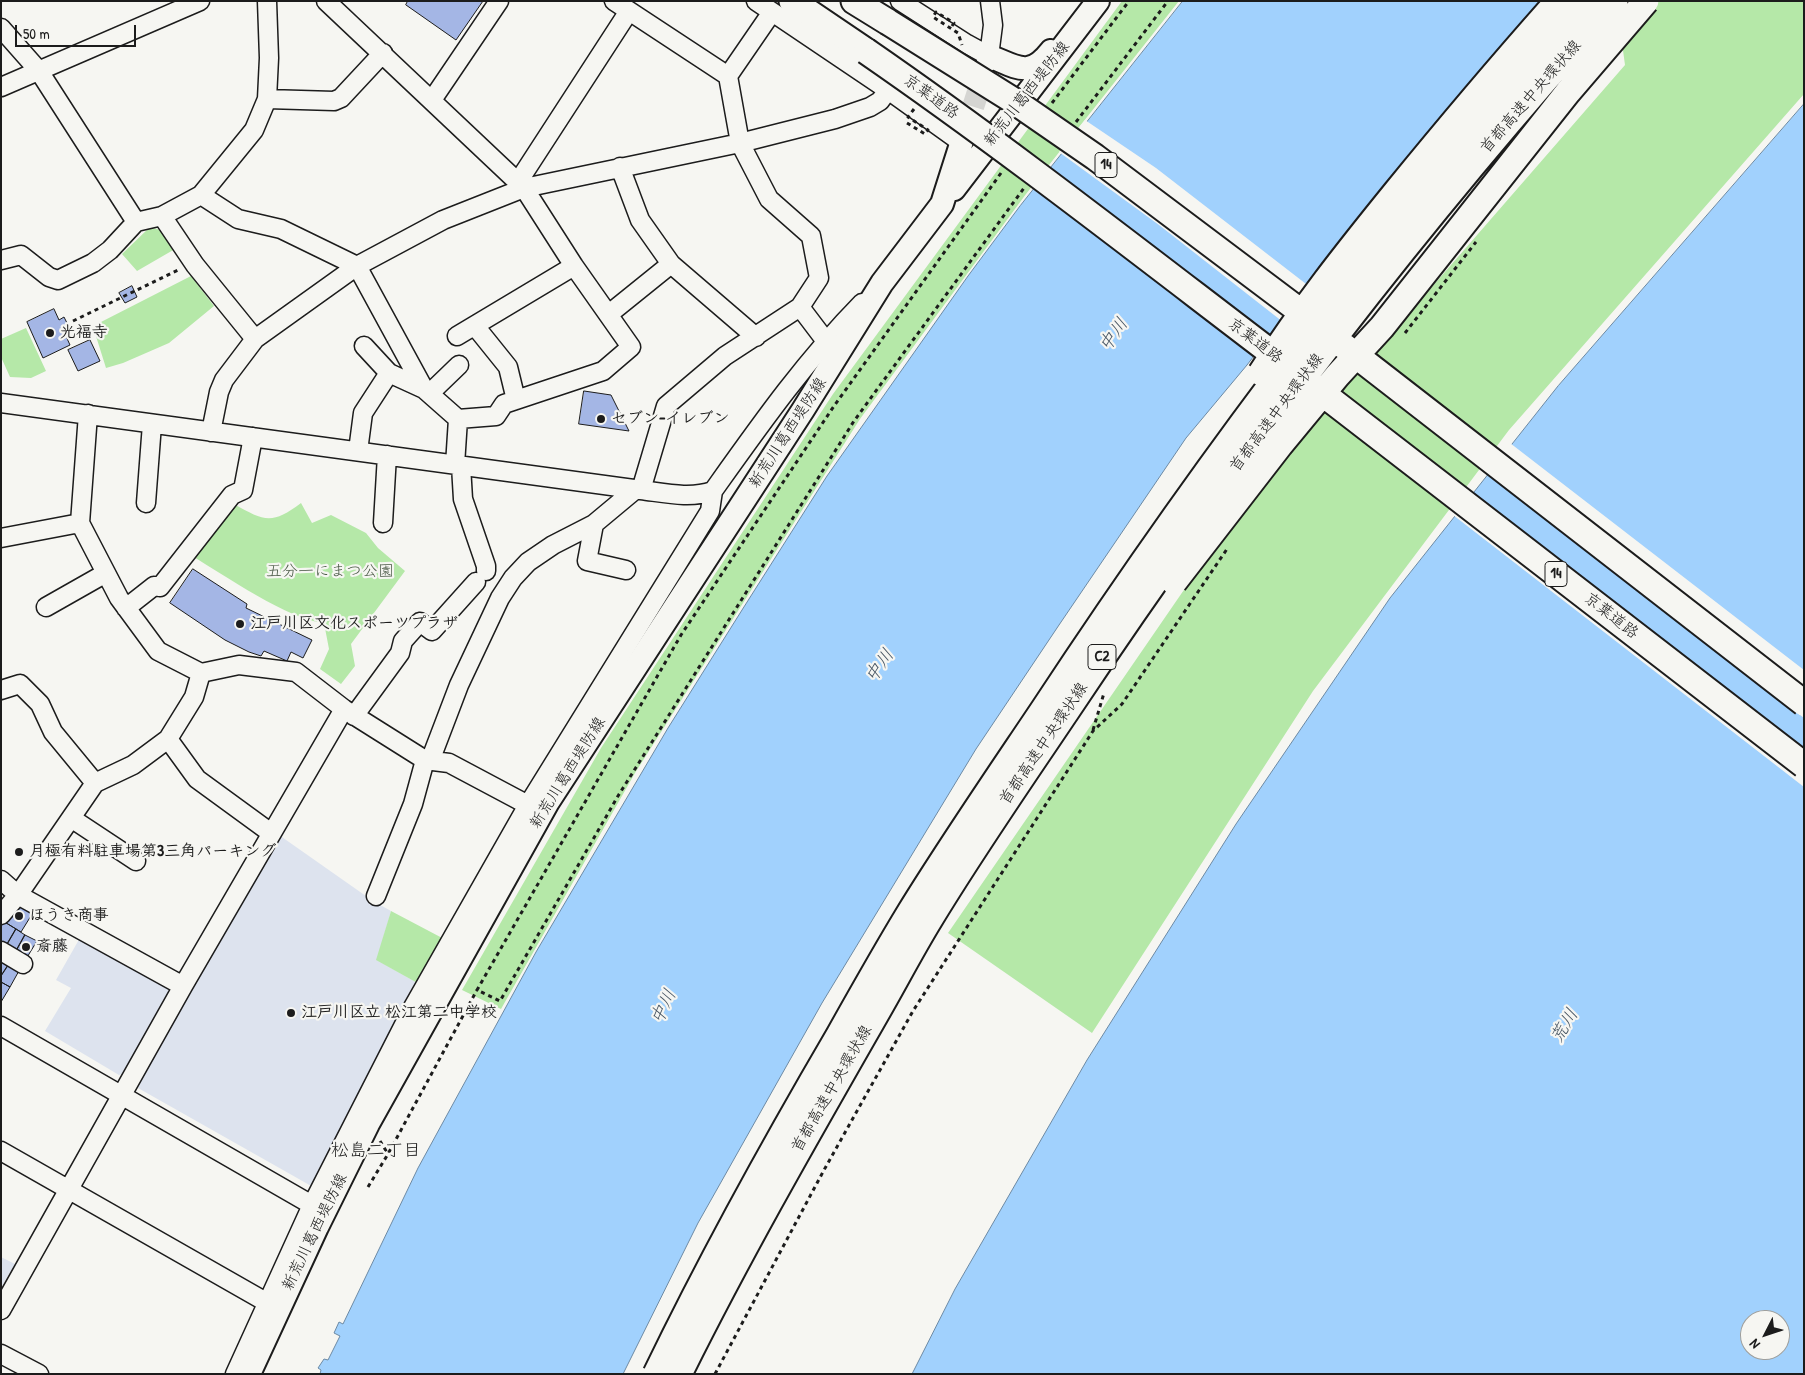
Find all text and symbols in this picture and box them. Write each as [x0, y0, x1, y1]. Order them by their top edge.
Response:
scale bar [18, 15, 139, 47]
text: 50 m [23, 23, 50, 44]
street label: 首都高速中央環状線 [1477, 36, 1585, 158]
street label: 新荒川葛西堤防線 [980, 38, 1074, 150]
street label: 京葉道路 [899, 70, 963, 124]
road number: 14 [1095, 152, 1117, 178]
water label: 中川 [1095, 314, 1133, 356]
street label: 京葉道路 [1224, 314, 1286, 368]
place label: 光福寺 [60, 323, 108, 343]
marker: 光福寺 [44, 327, 56, 339]
street label: 首都高速中央環状線 [1226, 350, 1328, 476]
street label: 新荒川葛西堤防線 [745, 374, 831, 492]
place label: セブン-イレブン [611, 409, 729, 429]
marker: セブン-イレブン [595, 413, 607, 425]
park label: 五分一にまつ公園 [266, 562, 394, 582]
road number: 14 [1545, 562, 1567, 586]
street label: 京葉道路 [1580, 589, 1642, 643]
place label: 江戸川区文化スポーツプラザ [250, 614, 458, 634]
marker: 江戸川区文化スポーツプラザ [234, 618, 246, 630]
road number: C2 [1088, 644, 1116, 670]
water label: 中川 [861, 645, 899, 687]
street label: 首都高速中央環状線 [996, 679, 1092, 809]
street label: 新荒川葛西堤防線 [526, 714, 610, 832]
place label: 月極有料駐車場第3三角パーキング [29, 842, 276, 862]
marker: 月極有料駐車場第3三角パーキング [13, 846, 25, 858]
place label: ほうき商事 [29, 906, 109, 926]
marker: ほうき商事 [13, 910, 25, 922]
place label: 斎藤 [36, 937, 68, 957]
marker: 斎藤 [20, 941, 32, 953]
water label: 中川 [646, 986, 682, 1028]
place label: 江戸川区立 松江第二中学校 [301, 1003, 497, 1023]
water label: 荒川 [1546, 1005, 1584, 1047]
marker: 江戸川区立 松江第二中学校 [285, 1007, 297, 1019]
street label: 首都高速中央環状線 [788, 1022, 876, 1156]
district label: 松島二丁目 [331, 1140, 421, 1162]
street label: 新荒川葛西堤防線 [278, 1170, 352, 1294]
north arrow [1740, 1310, 1790, 1360]
text: N [1744, 1335, 1764, 1354]

